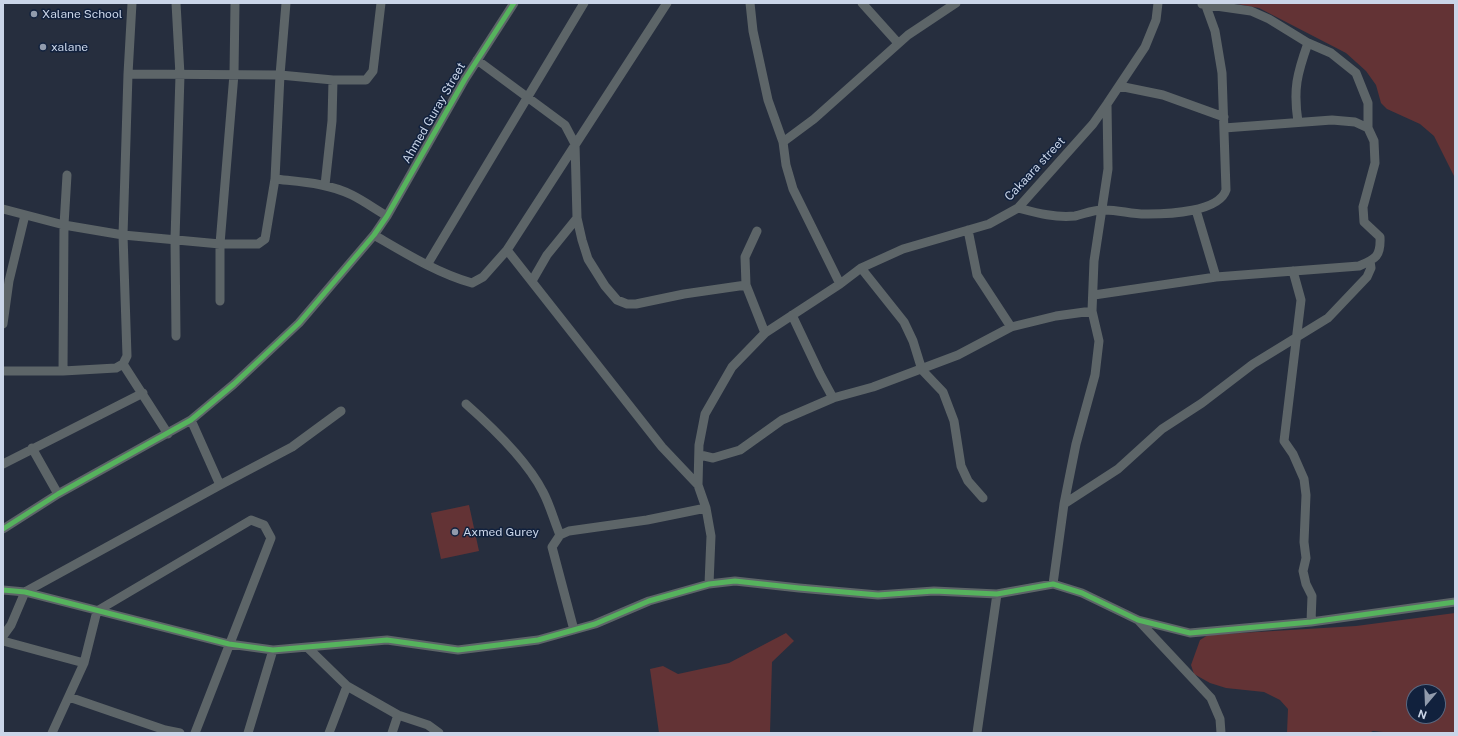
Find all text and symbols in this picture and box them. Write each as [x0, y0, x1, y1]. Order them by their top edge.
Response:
place label: Xalane School [42, 7, 122, 21]
marker: Xalane School [29, 9, 39, 19]
place label: xalane [51, 40, 88, 54]
marker: xalane [38, 42, 48, 52]
street label: Ahmed Guray Street [399, 60, 469, 166]
street label: Cakaara street [1002, 134, 1068, 204]
place label: Axmed Gurey [463, 525, 539, 539]
marker: Axmed Gurey [450, 527, 460, 537]
north arrow [1406, 684, 1446, 724]
text: N [1416, 707, 1428, 721]

